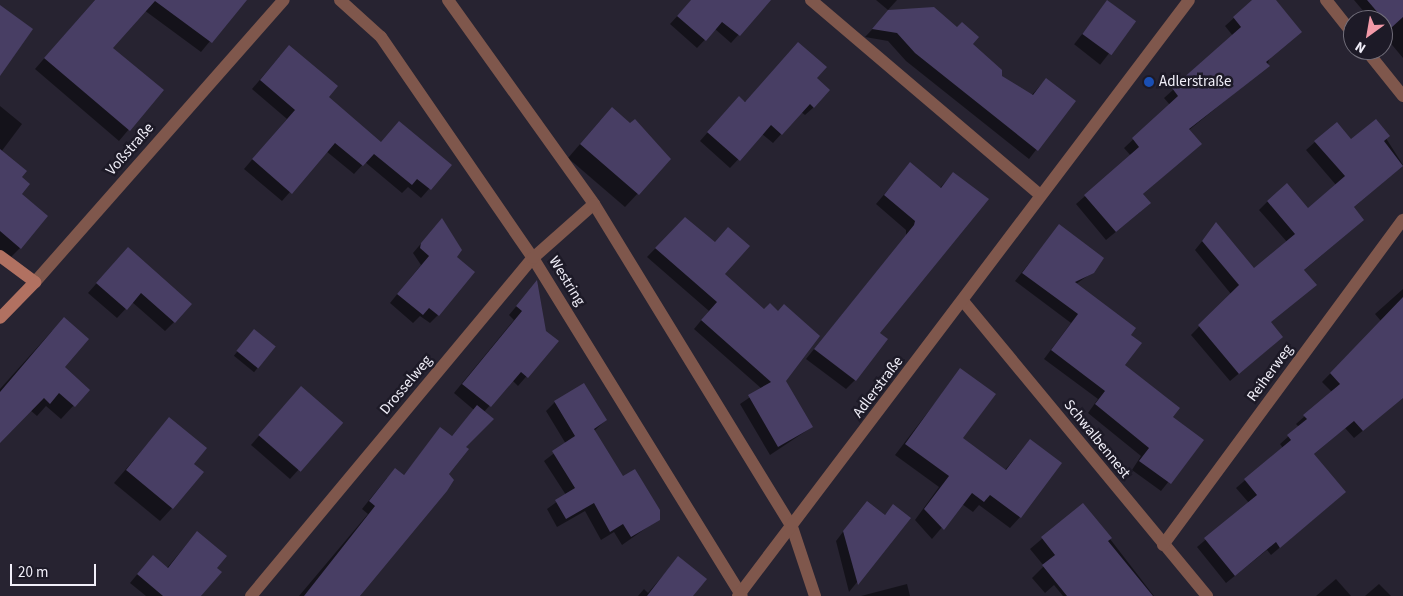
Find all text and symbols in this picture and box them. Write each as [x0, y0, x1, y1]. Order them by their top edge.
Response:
north arrow [1343, 10, 1393, 60]
text: N [1351, 36, 1370, 58]
place label: Adlerstraße [1159, 73, 1231, 91]
marker: Adlerstraße [1143, 76, 1155, 88]
street label: Voßstraße [102, 119, 158, 179]
street label: Westring [545, 253, 589, 309]
street label: Reiherweg [1243, 341, 1297, 405]
street label: Drosselweg [376, 352, 436, 418]
street label: Adlerstraße [849, 353, 907, 421]
street label: Schwalbennest [1060, 396, 1134, 482]
scale bar [12, 554, 99, 586]
text: 20 m [18, 562, 48, 583]

